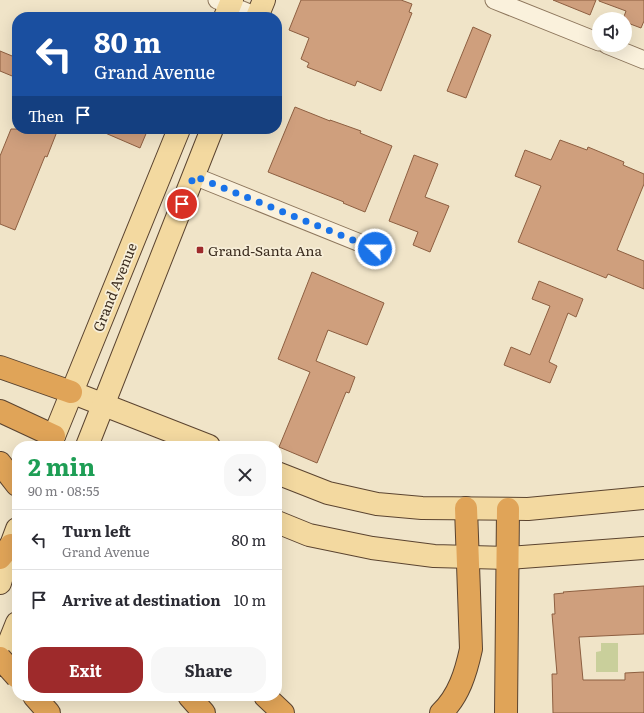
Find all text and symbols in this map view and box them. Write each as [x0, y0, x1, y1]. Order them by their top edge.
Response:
map controls [592, 12, 632, 52]
button: sound [592, 12, 632, 52]
text: 80 m [94, 20, 161, 62]
icon: left [28, 28, 80, 80]
text: Grand Avenue [94, 58, 215, 85]
text: Then [28, 104, 64, 127]
icon: arrive [72, 104, 94, 126]
pin [165, 187, 199, 221]
icon: arrive [171, 193, 193, 215]
position arrow [354, 228, 396, 270]
street label: Grand Avenue [87, 240, 141, 334]
place label: Grand-Santa Ana [208, 240, 322, 260]
marker: Grand-Santa Ana [195, 245, 205, 255]
text: 2 min [28, 448, 95, 483]
button: close [224, 454, 266, 496]
text: 90 m · 08:55 [28, 481, 99, 500]
text: Turn left [62, 519, 131, 542]
text: 80 m [232, 528, 266, 551]
icon: left [28, 529, 50, 551]
text: Grand Avenue [62, 542, 150, 561]
text: Arrive at destination [62, 588, 221, 611]
text: 10 m [234, 588, 266, 611]
icon: arrive [28, 589, 50, 611]
button: Exit [28, 647, 143, 693]
button: Share [151, 647, 266, 693]

